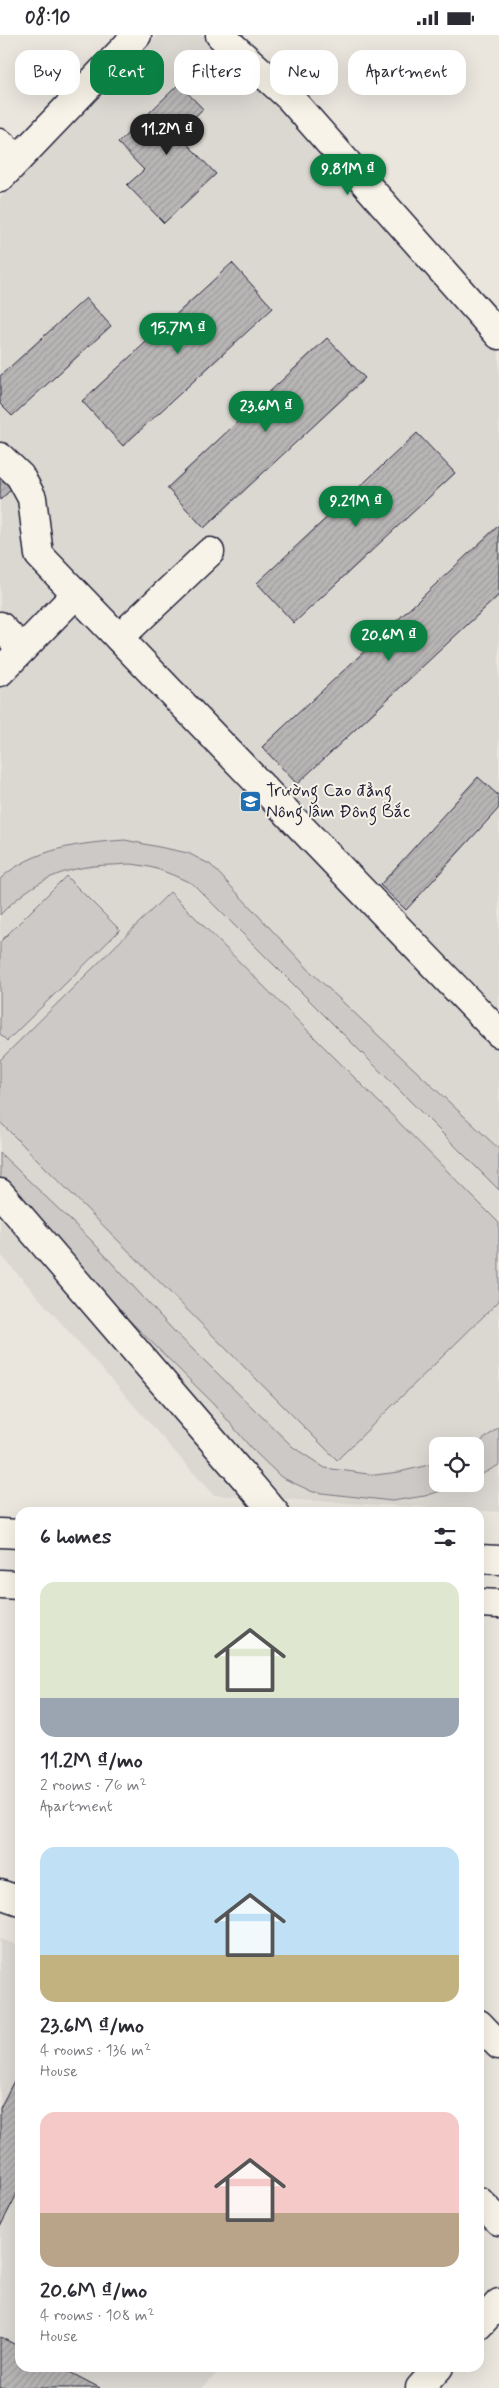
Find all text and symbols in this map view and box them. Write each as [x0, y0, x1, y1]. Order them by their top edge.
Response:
text: 08:10 [25, 5, 70, 30]
chip: Buy [15, 50, 80, 95]
chip: Rent [90, 50, 164, 95]
chip: Filters [174, 50, 260, 95]
chip: New [270, 50, 338, 95]
chip: Apartment [348, 50, 466, 95]
pin: 11.2M ₫ [121, 113, 213, 156]
text: 11.2M ₫ [141, 119, 193, 140]
pin: 9.81M ₫ [302, 154, 394, 196]
text: 9.81M ₫ [321, 159, 375, 180]
pin: 15.7M ₫ [132, 313, 224, 355]
text: 15.7M ₫ [150, 318, 206, 339]
pin: 23.6M ₫ [220, 391, 312, 433]
text: 23.6M ₫ [240, 396, 292, 417]
pin: 9.21M ₫ [310, 485, 402, 528]
text: 9.21M ₫ [330, 491, 382, 512]
pin: 20.6M ₫ [343, 619, 435, 662]
text: 20.6M ₫ [361, 625, 417, 646]
place label: Trường Cao đẳng Nông lâm Đông Bắc [266, 779, 410, 826]
school or university icon: Trường Cao đẳng Nông lâm Đông Bắc [238, 789, 262, 813]
map controls [429, 1437, 484, 1492]
button: locate [429, 1437, 484, 1492]
text: 6 homes [40, 1523, 111, 1551]
icon: filters [431, 1523, 459, 1551]
icon: home [205, 1615, 295, 1705]
text: 11.2M ₫/mo [40, 1747, 143, 1775]
text: 2 rooms · 76 m² [40, 1775, 147, 1796]
text: Apartment [40, 1796, 113, 1817]
icon: home [205, 1880, 295, 1970]
text: 23.6M ₫/mo [40, 2012, 144, 2040]
text: 4 rooms · 136 m² [40, 2040, 151, 2061]
text: House [40, 2061, 78, 2082]
icon: home [205, 2145, 295, 2235]
text: 20.6M ₫/mo [40, 2277, 147, 2305]
text: 4 rooms · 108 m² [40, 2305, 155, 2326]
text: House [40, 2326, 78, 2347]

